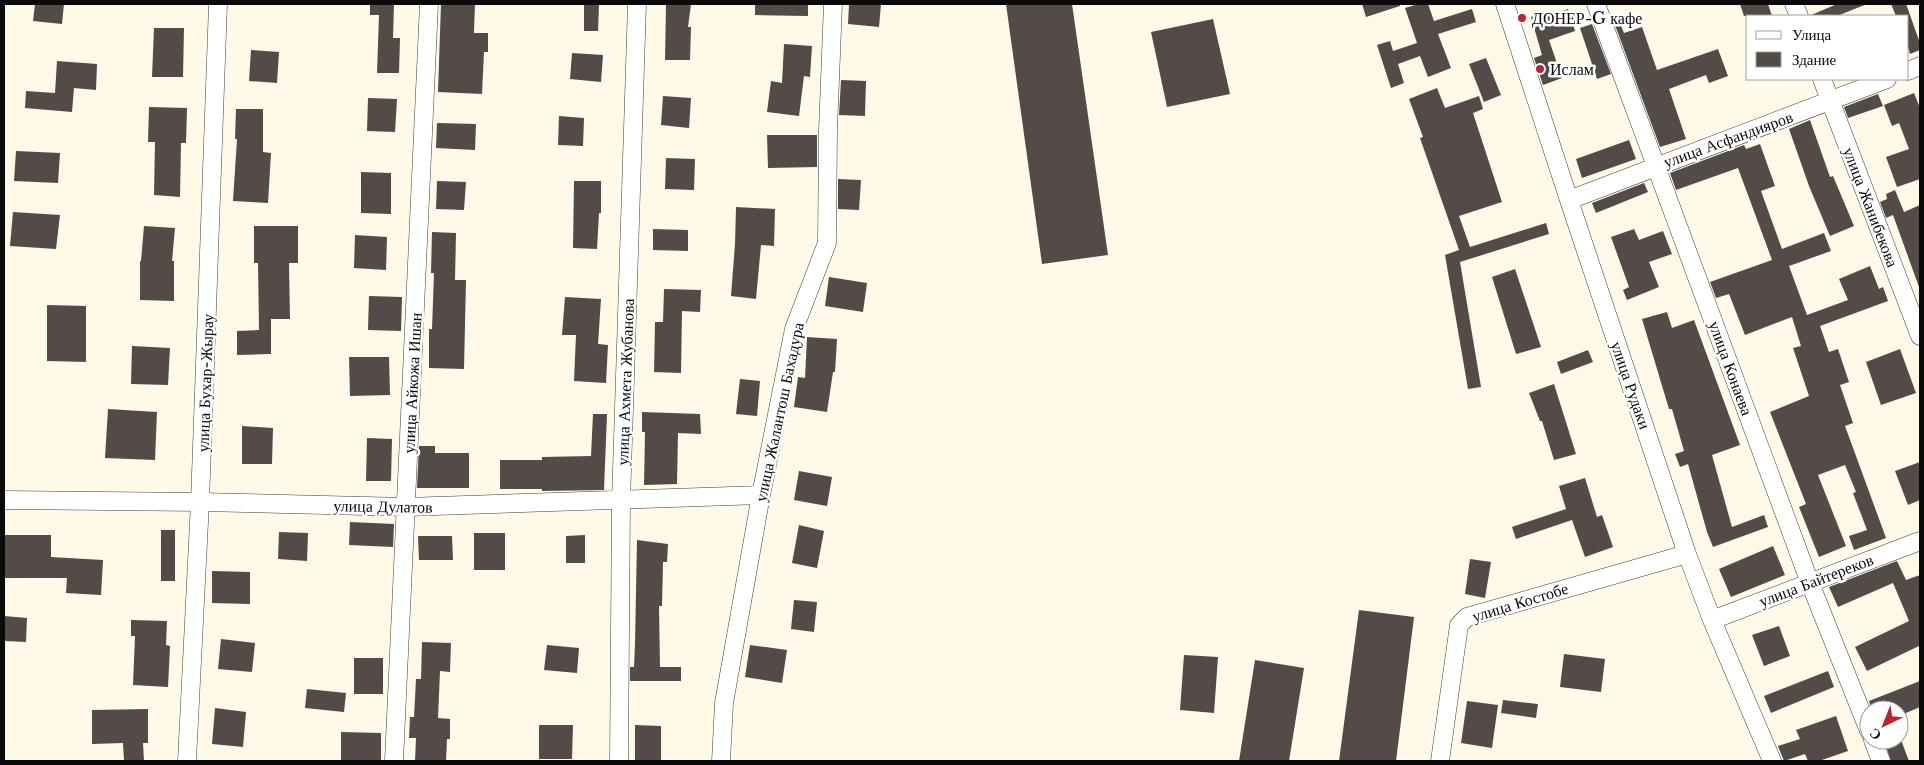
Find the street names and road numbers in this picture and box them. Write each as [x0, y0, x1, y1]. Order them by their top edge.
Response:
street label: улица Асфандияров [1661, 106, 1796, 172]
street label: улица Жанибекова [1839, 144, 1903, 270]
street label: улица Ахмета Жубанова [612, 298, 638, 466]
street label: улица Айкожа Ишан [398, 312, 426, 454]
street label: улица Бухар-Жырау [193, 313, 217, 453]
street label: улица Конаева [1705, 318, 1757, 418]
street label: улица Жалантош Бахадура [750, 320, 808, 504]
street label: улица Рудаки [1607, 338, 1656, 432]
street label: улица Дулатов [333, 495, 433, 517]
street label: улица Байтереков [1756, 549, 1876, 611]
street label: улица Костобе [1470, 578, 1570, 626]

